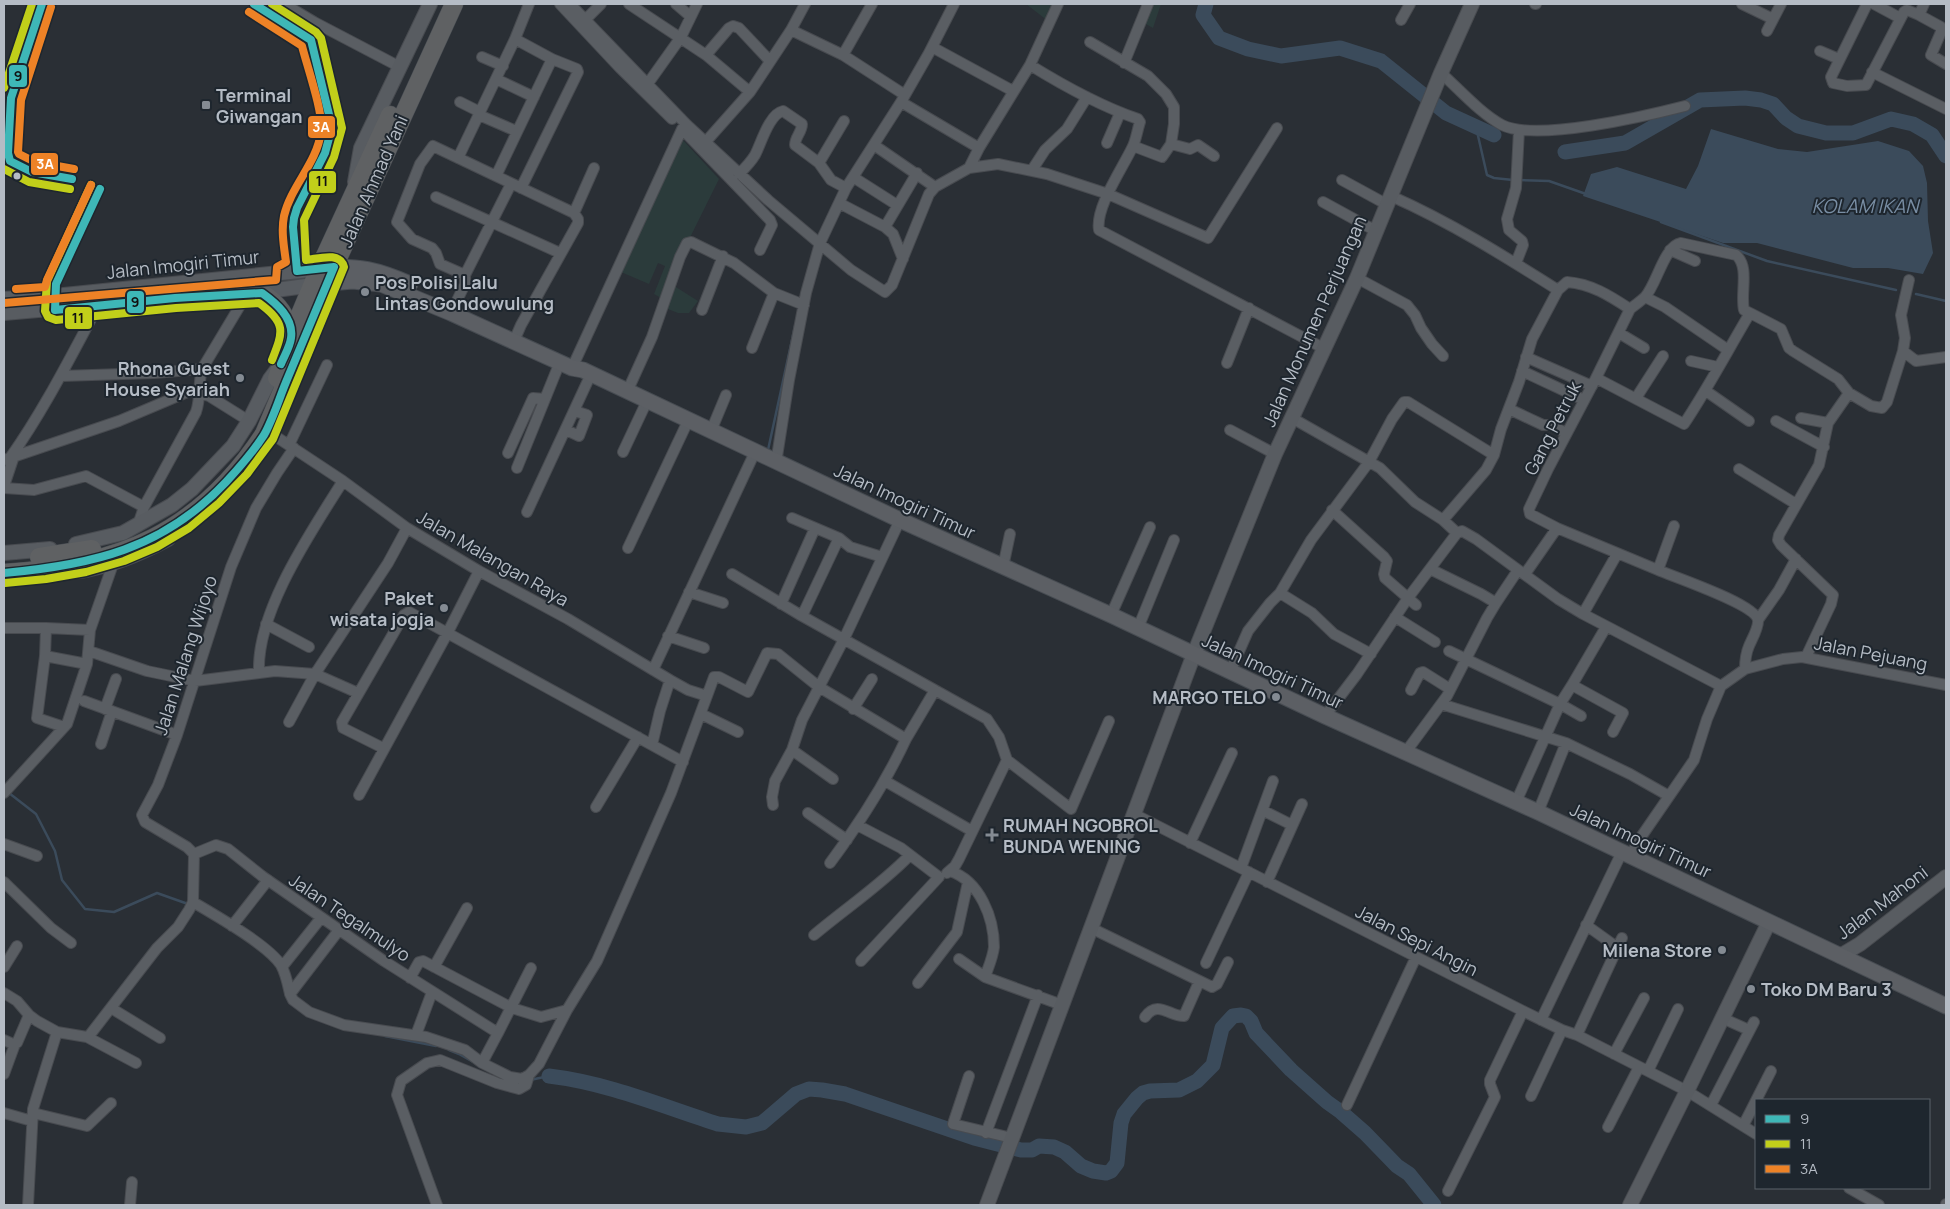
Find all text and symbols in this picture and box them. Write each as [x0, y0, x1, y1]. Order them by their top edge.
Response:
line badge: 9 [8, 64, 28, 88]
text: 9 [14, 66, 22, 85]
place label: Terminal Giwangan [216, 83, 302, 128]
marker: Terminal Giwangan [200, 99, 212, 111]
street label: Jalan Ahmad Yani [333, 111, 413, 251]
line badge: 3A [307, 115, 336, 139]
text: 3A [312, 117, 330, 136]
line badge: 3A [30, 152, 59, 176]
text: 3A [36, 154, 54, 173]
line badge: 11 [308, 170, 337, 194]
unlabelled marker [12, 171, 22, 181]
text: 11 [316, 171, 328, 190]
water label: KOLAM IKAN [1812, 193, 1921, 219]
street label: Jalan Monumen Perjuangan [1257, 212, 1371, 430]
street label: Jalan Imogiri Timur [105, 244, 261, 284]
place label: Pos Polisi Lalu Lintas Gondowulung [375, 270, 554, 315]
marker: Pos Polisi Lalu Lintas Gondowulung [359, 286, 371, 298]
line badge: 9 [126, 290, 145, 314]
text: 9 [131, 292, 139, 311]
line badge: 11 [64, 306, 93, 330]
text: 11 [72, 308, 84, 327]
place label: Rhona Guest House Syariah [105, 356, 230, 401]
marker: Rhona Guest House Syariah [234, 372, 246, 384]
street label: Gang Petruk [1518, 376, 1586, 479]
street label: Jalan Imogiri Timur [830, 458, 980, 545]
street label: Jalan Malangan Raya [413, 505, 573, 611]
street label: Jalan Malang Wijoyo [148, 572, 222, 738]
place label: Paket wisata jogja [330, 586, 434, 631]
marker: Paket wisata jogja [438, 602, 450, 614]
street label: Jalan Imogiri Timur [1198, 628, 1348, 715]
street label: Jalan Pejuang [1812, 630, 1930, 676]
place label: MARGO TELO [1152, 685, 1266, 709]
marker: MARGO TELO [1270, 691, 1282, 703]
street label: Jalan Imogiri Timur [1566, 797, 1716, 884]
place label: RUMAH NGOBROL BUNDA WENING [1003, 813, 1158, 858]
marker: RUMAH NGOBROL BUNDA WENING [985, 828, 999, 842]
street label: Jalan Mahoni [1832, 860, 1932, 944]
street label: Jalan Tegalmulyo [285, 867, 415, 967]
street label: Jalan Sepi Angin [1352, 899, 1482, 981]
place label: Milena Store [1603, 938, 1712, 962]
marker: Milena Store [1716, 944, 1728, 956]
place label: Toko DM Baru 3 [1761, 977, 1892, 1001]
marker: Toko DM Baru 3 [1745, 983, 1757, 995]
legend [1755, 1099, 1930, 1189]
text: 9 [1800, 1108, 1809, 1129]
text: 11 [1800, 1133, 1812, 1154]
text: 3A [1800, 1158, 1818, 1179]

